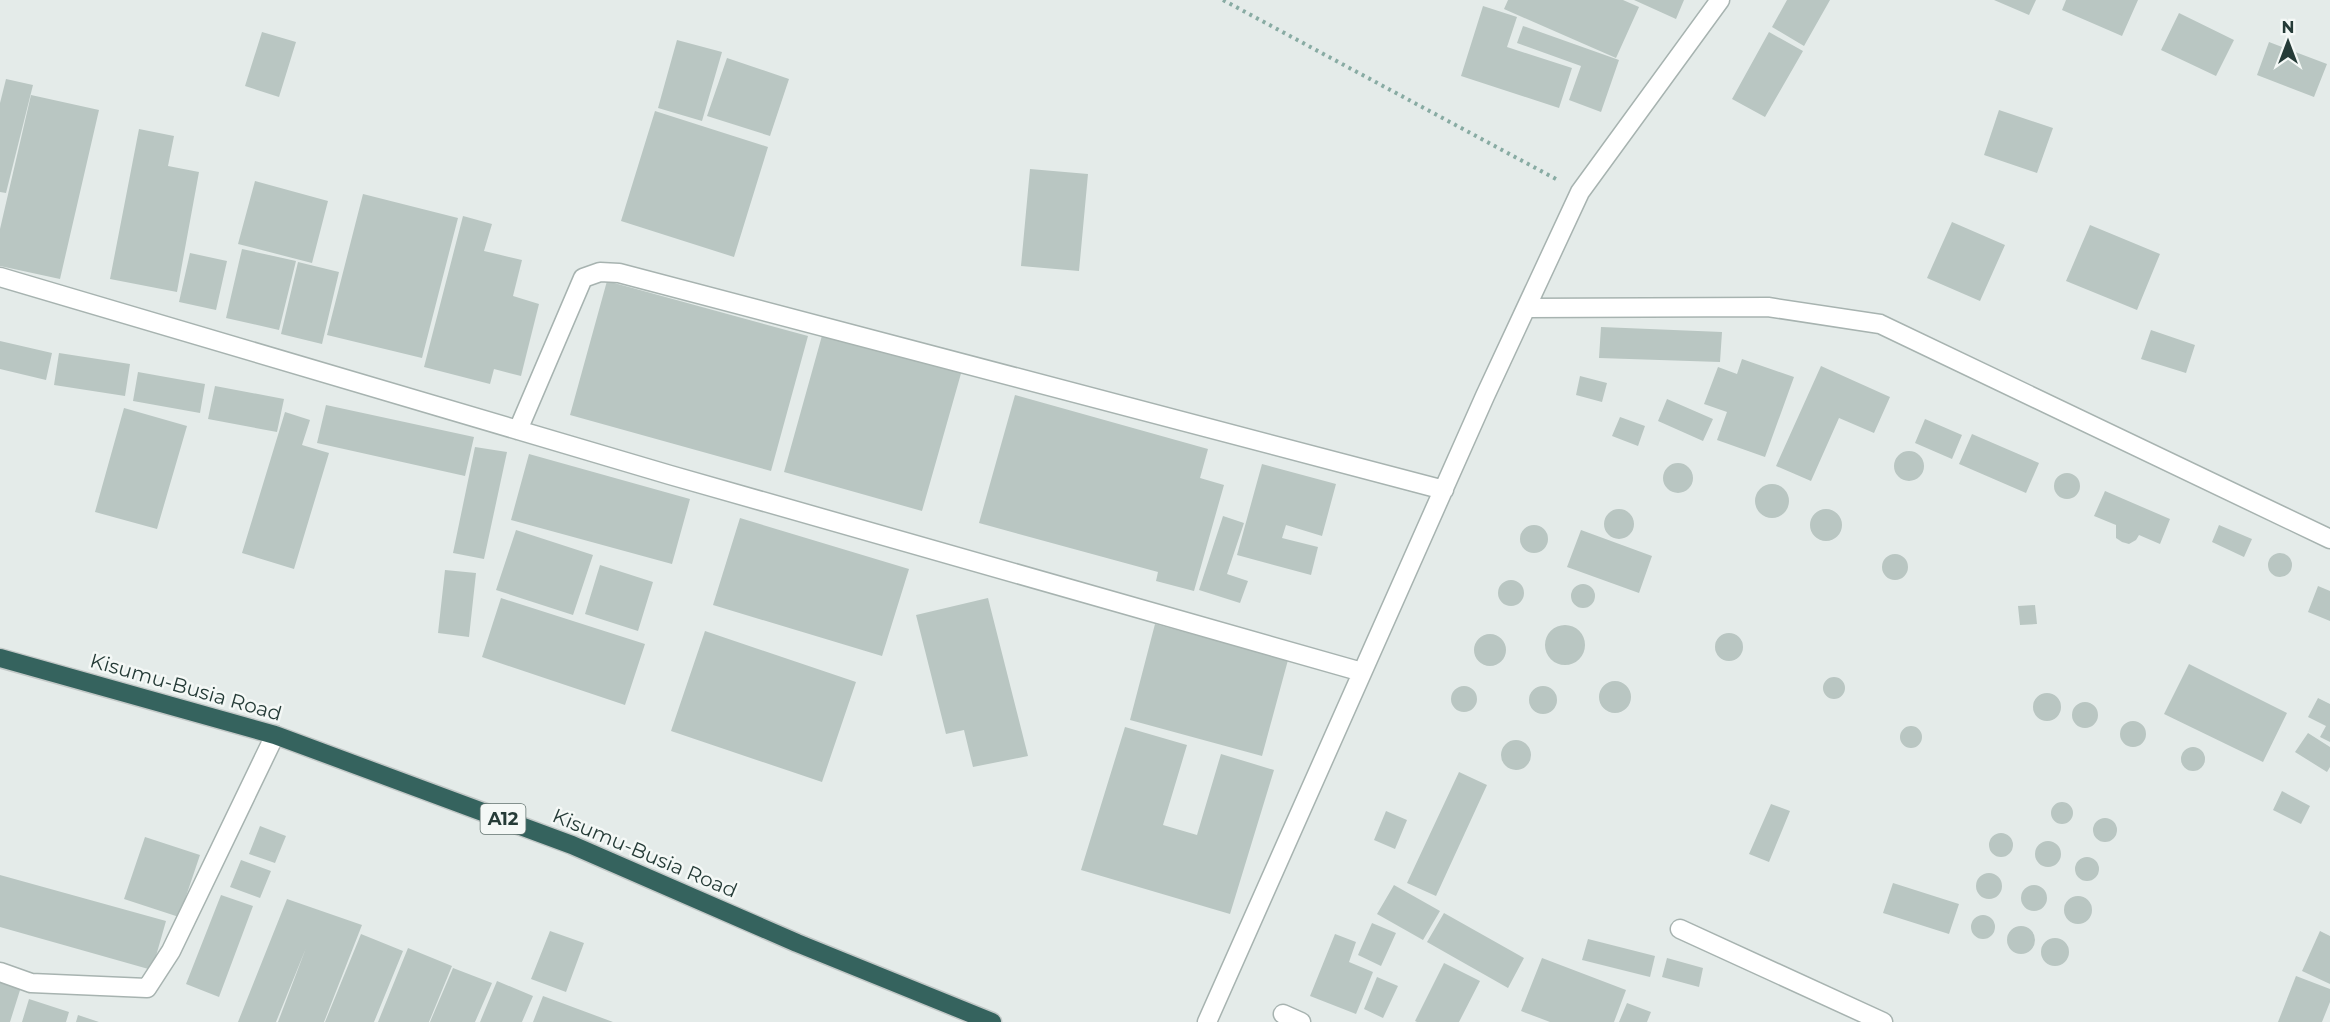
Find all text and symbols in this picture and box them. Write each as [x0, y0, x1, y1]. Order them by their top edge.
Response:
north arrow [2258, 12, 2318, 72]
text: N [2282, 18, 2294, 37]
street label: Kisumu-Busia Road [87, 648, 285, 726]
street label: Kisumu-Busia Road [549, 803, 741, 903]
road number: A12 [480, 804, 526, 834]

